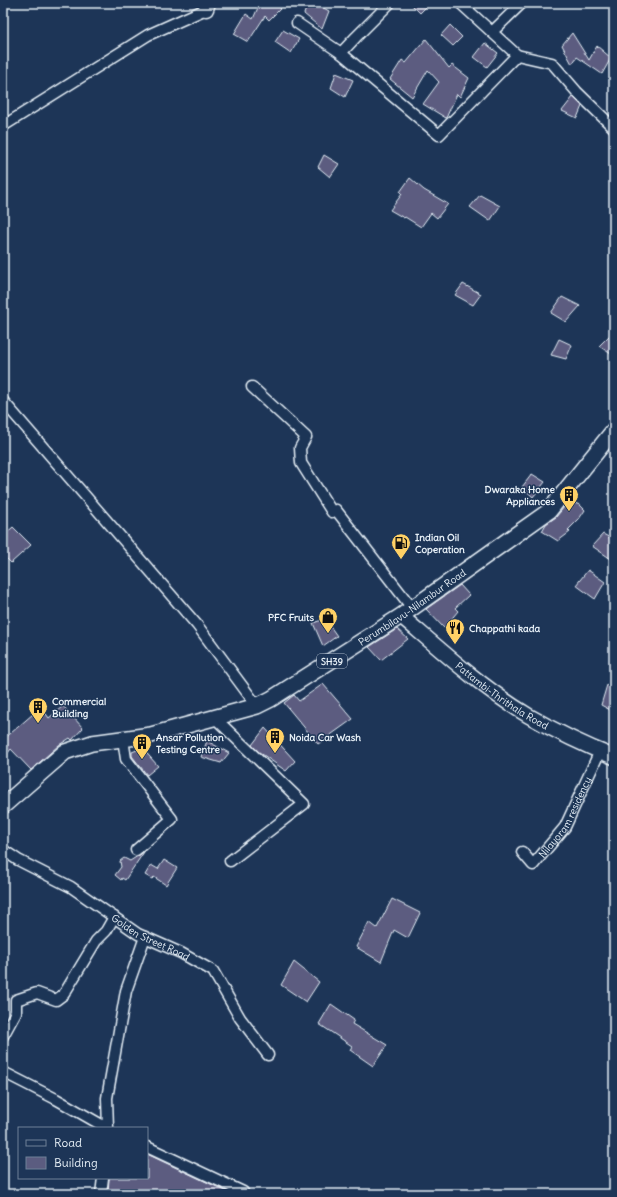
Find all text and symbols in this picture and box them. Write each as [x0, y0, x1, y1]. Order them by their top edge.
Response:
place label: Dwaraka Home Appliances [485, 483, 556, 508]
building icon: Dwaraka Home Appliances [558, 484, 580, 512]
place label: Indian Oil Coperation [415, 531, 465, 556]
fuel station icon: Indian Oil Coperation [390, 532, 412, 560]
street label: Perumbilavu-Nilambur Road [356, 566, 468, 648]
shop icon: PFC Fruits [317, 606, 339, 634]
place label: PFC Fruits [268, 611, 314, 624]
restaurant icon: Chappathi kada [444, 617, 466, 645]
place label: Chappathi kada [469, 622, 541, 635]
road number: SH39 [317, 654, 347, 668]
street label: Pattambi-Thrithala Road [453, 659, 551, 732]
place label: Commercial Building [52, 695, 106, 720]
building icon: Commercial Building [27, 696, 49, 724]
building icon: Noida Car Wash [264, 726, 286, 754]
place label: Ansar Pollution Testing Centre [156, 731, 224, 756]
place label: Noida Car Wash [289, 731, 361, 744]
building icon: Ansar Pollution Testing Centre [131, 732, 153, 760]
street label: Nilayoram residency [535, 774, 594, 860]
street label: Golden Street Road [109, 911, 192, 963]
legend [18, 1127, 148, 1179]
text: Road [54, 1135, 82, 1150]
text: Building [54, 1155, 98, 1170]

